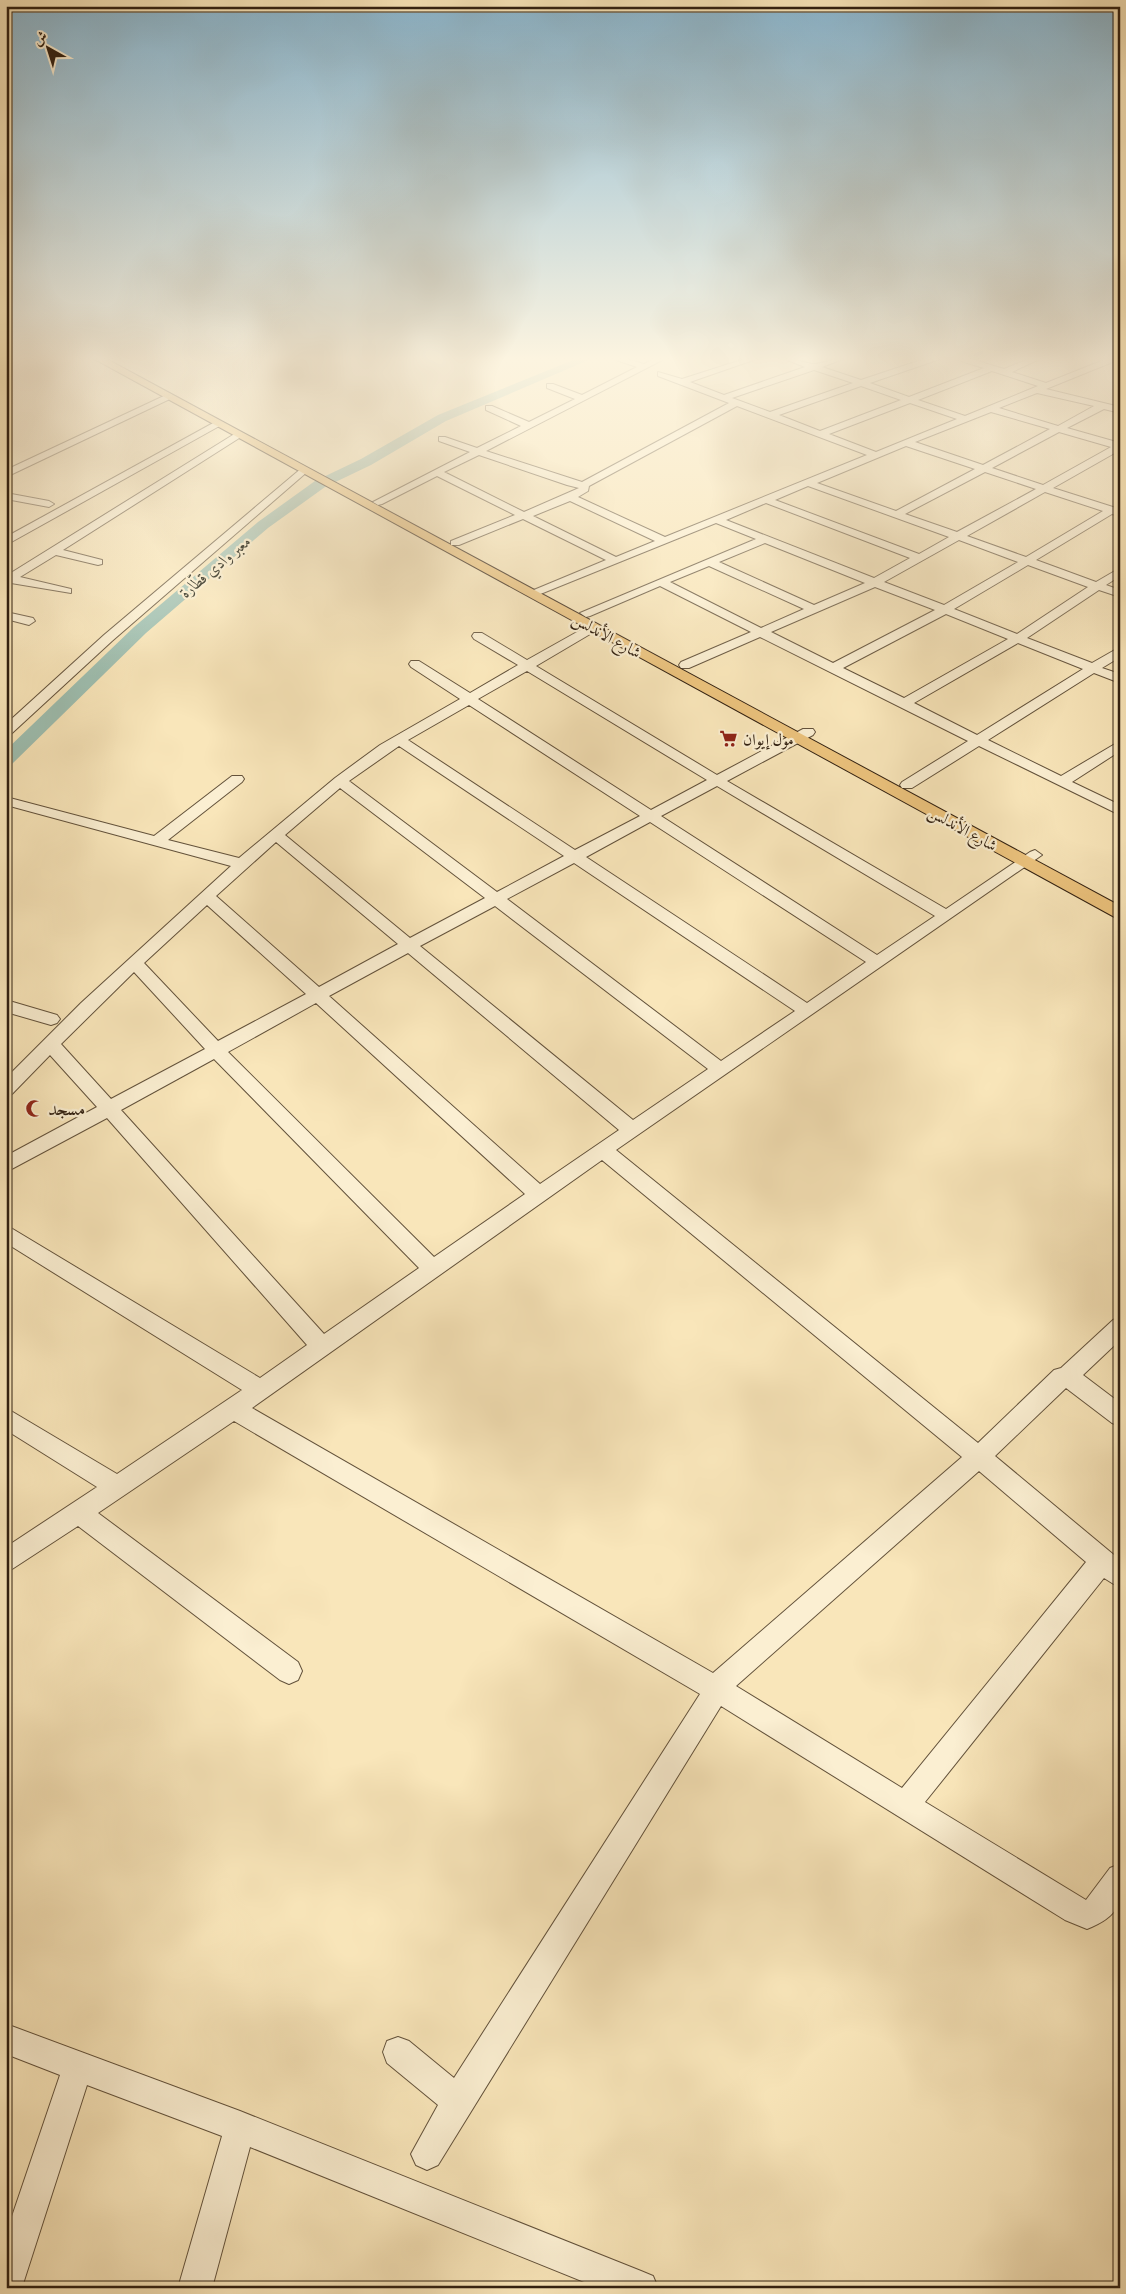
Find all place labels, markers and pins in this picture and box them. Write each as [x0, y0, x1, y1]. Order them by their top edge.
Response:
supermarket icon: مول إيوان [719, 729, 739, 749]
place label: مول إيوان [743, 730, 794, 750]
place label: مسجد [48, 1097, 85, 1120]
mosque icon: مسجد [24, 1098, 44, 1118]

